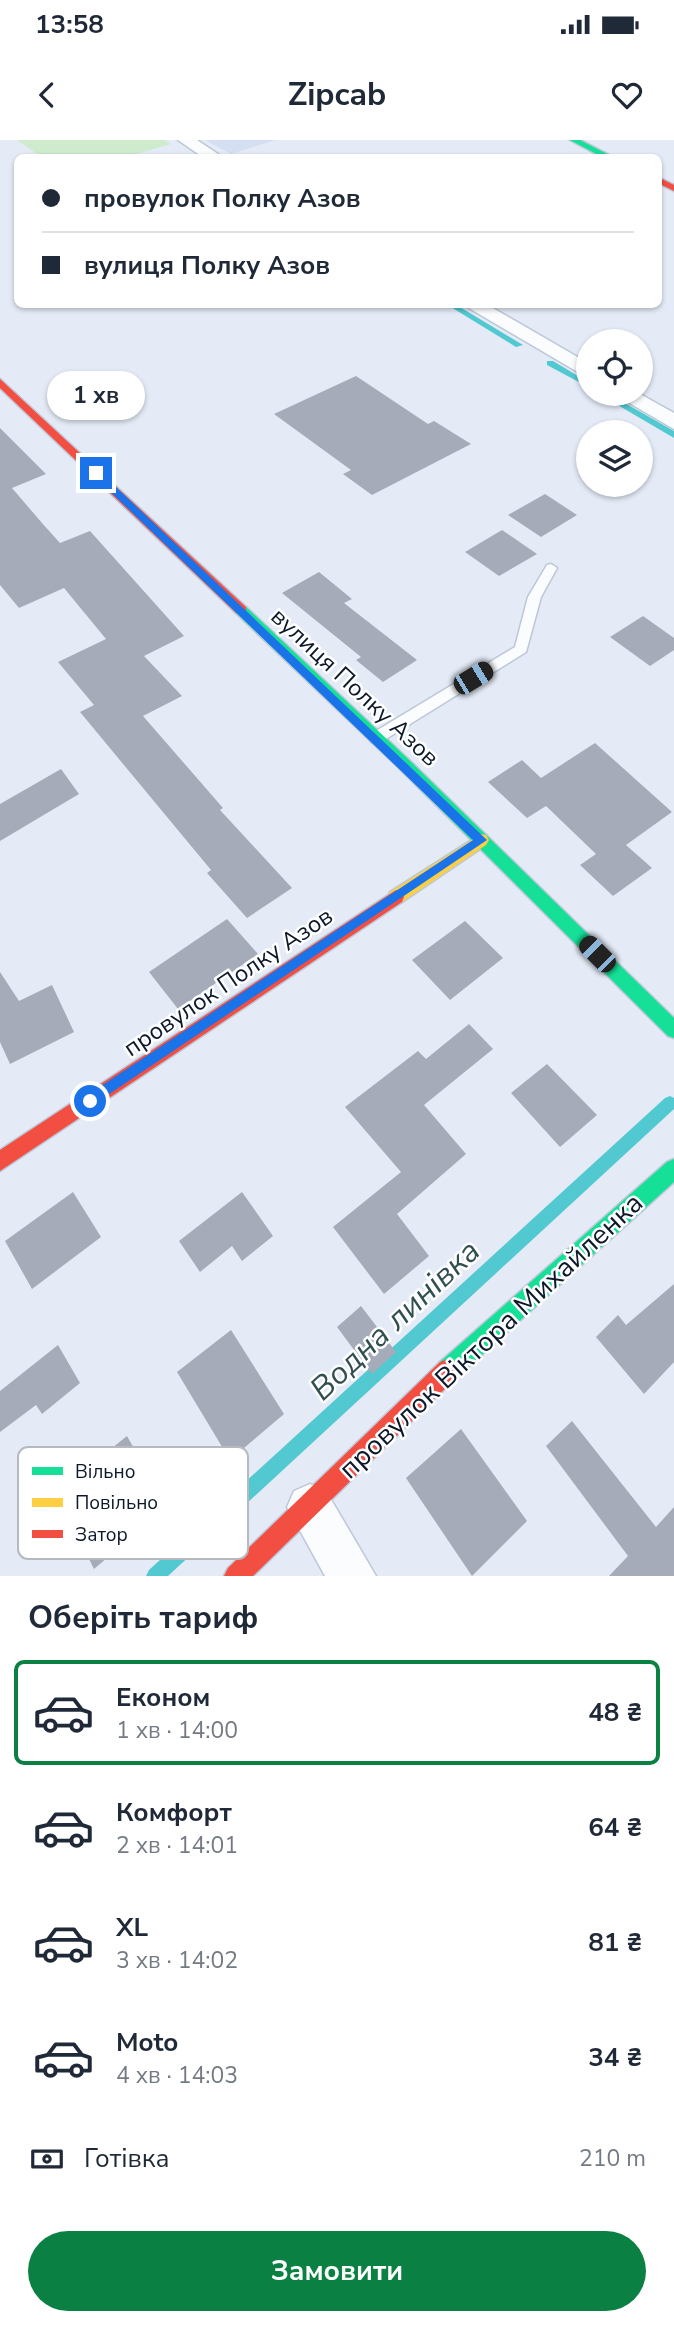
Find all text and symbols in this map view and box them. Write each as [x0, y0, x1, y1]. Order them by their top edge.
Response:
text: 13:58 [35, 7, 104, 42]
text: Zipcab [288, 73, 386, 116]
icon: back [28, 76, 66, 114]
icon: heart [608, 76, 646, 114]
text: провулок Полку Азов [84, 181, 361, 216]
text: вулиця Полку Азов [84, 248, 330, 283]
map controls [576, 329, 653, 497]
button: locate [576, 329, 653, 406]
callout: 1 хв [47, 372, 145, 420]
text: 1 хв [73, 380, 119, 411]
button: layers [576, 420, 653, 497]
route end [80, 457, 112, 489]
street label: вулиця Полку Азов [264, 601, 446, 773]
car [450, 658, 497, 698]
street label: провулок Полку Азов [117, 900, 339, 1064]
car [575, 932, 620, 976]
route start [74, 1085, 106, 1117]
street label: провулок Віктора Михайленка [331, 1185, 651, 1487]
water label: Водна линівка [301, 1230, 489, 1410]
legend [18, 1447, 248, 1559]
text: Вільно [75, 1459, 135, 1485]
text: Повільно [75, 1490, 158, 1516]
text: Затор [75, 1522, 128, 1548]
text: Оберіть тариф [28, 1596, 258, 1639]
text: Економ [116, 1680, 210, 1715]
icon: car [32, 1681, 95, 1744]
text: 48 ₴ [588, 1695, 642, 1730]
text: 1 хв · 14:00 [116, 1715, 238, 1746]
text: Комфорт [116, 1795, 232, 1830]
icon: car [32, 1796, 95, 1859]
text: 64 ₴ [588, 1810, 642, 1845]
text: 2 хв · 14:01 [116, 1830, 238, 1861]
text: XL [116, 1910, 148, 1945]
icon: car [32, 1911, 95, 1974]
text: 81 ₴ [588, 1925, 642, 1960]
text: 3 хв · 14:02 [116, 1945, 238, 1976]
text: Moto [116, 2025, 178, 2060]
icon: car [32, 2026, 95, 2089]
text: 34 ₴ [588, 2040, 642, 2075]
text: 4 хв · 14:03 [116, 2060, 238, 2091]
icon: cash [28, 2140, 66, 2178]
text: Готівка [84, 2141, 169, 2176]
text: 210 m [579, 2143, 646, 2174]
button: Замовити [28, 2231, 646, 2311]

